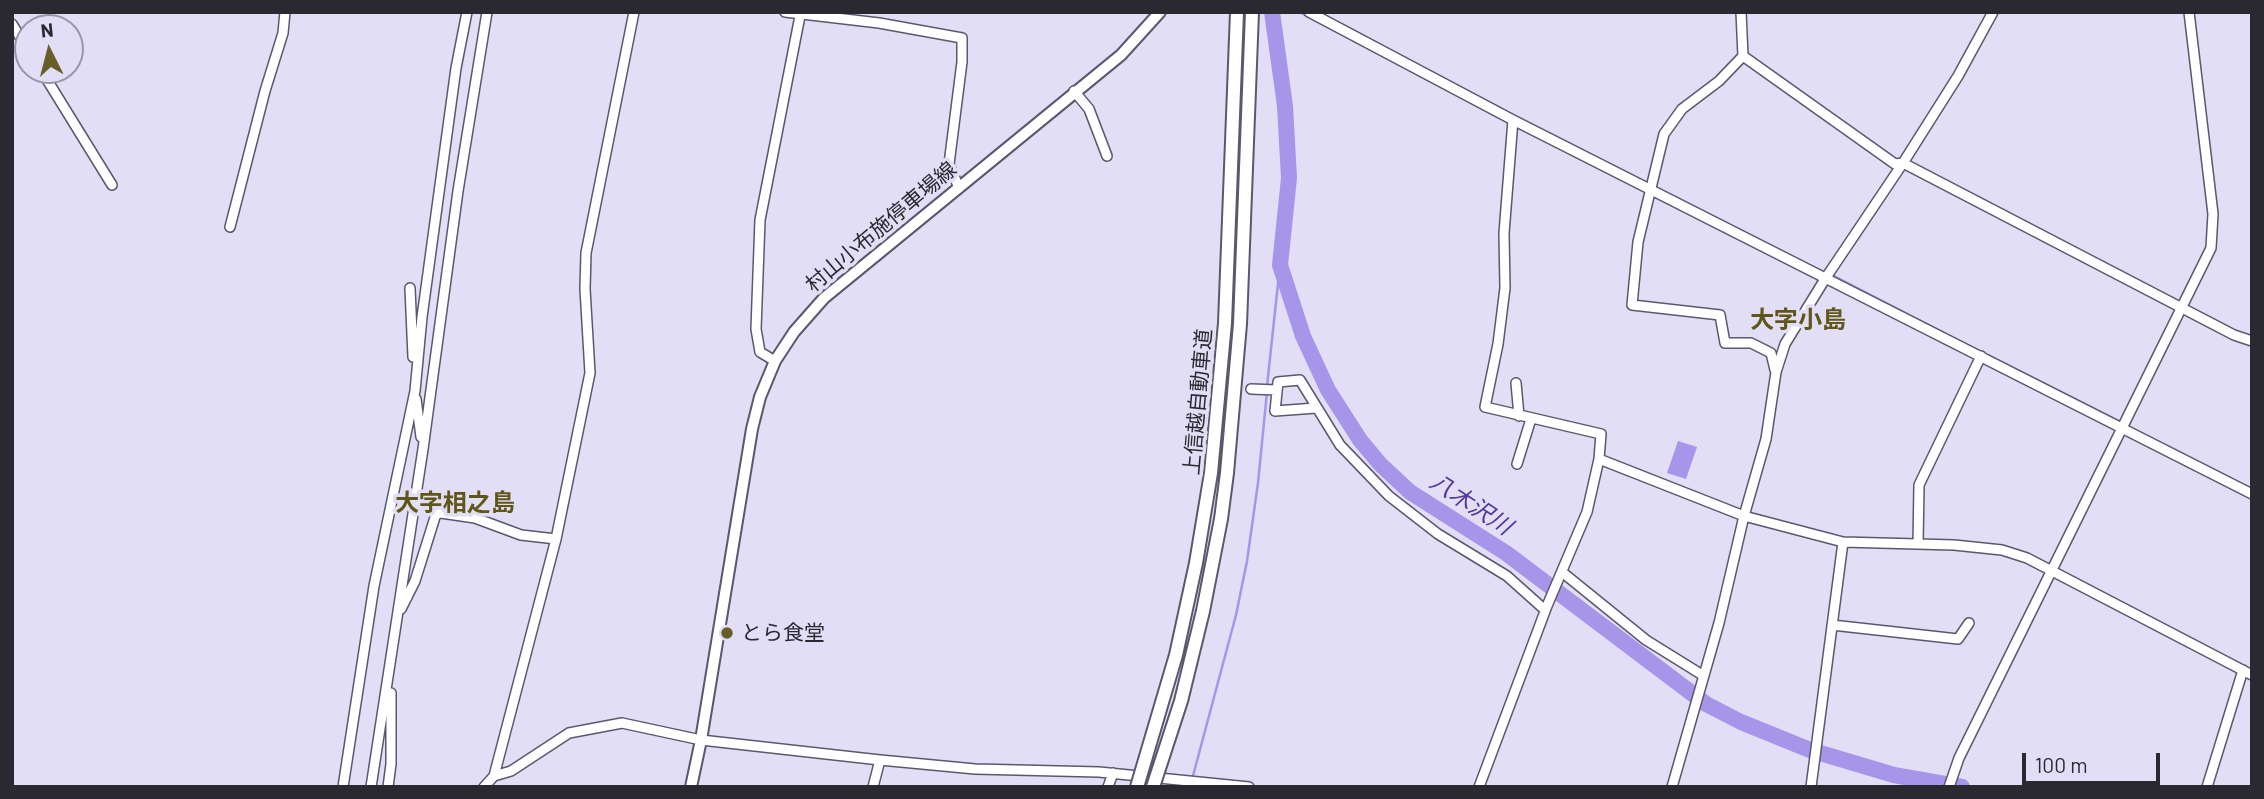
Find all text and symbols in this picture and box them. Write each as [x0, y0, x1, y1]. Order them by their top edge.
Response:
north arrow [14, 14, 84, 84]
text: N [39, 18, 54, 42]
street label: 村山小布施停車場線 [801, 157, 961, 297]
district label: 大字小島 [1750, 306, 1846, 334]
street label: 上信越自動車道 [1179, 328, 1217, 476]
water label: 八木沢川 [1425, 467, 1517, 541]
district label: 大字相之島 [395, 489, 515, 517]
place label: とら食堂 [741, 620, 825, 646]
marker: とら食堂 [719, 625, 735, 641]
scale bar [2026, 740, 2164, 784]
text: 100 m [2035, 752, 2088, 777]

